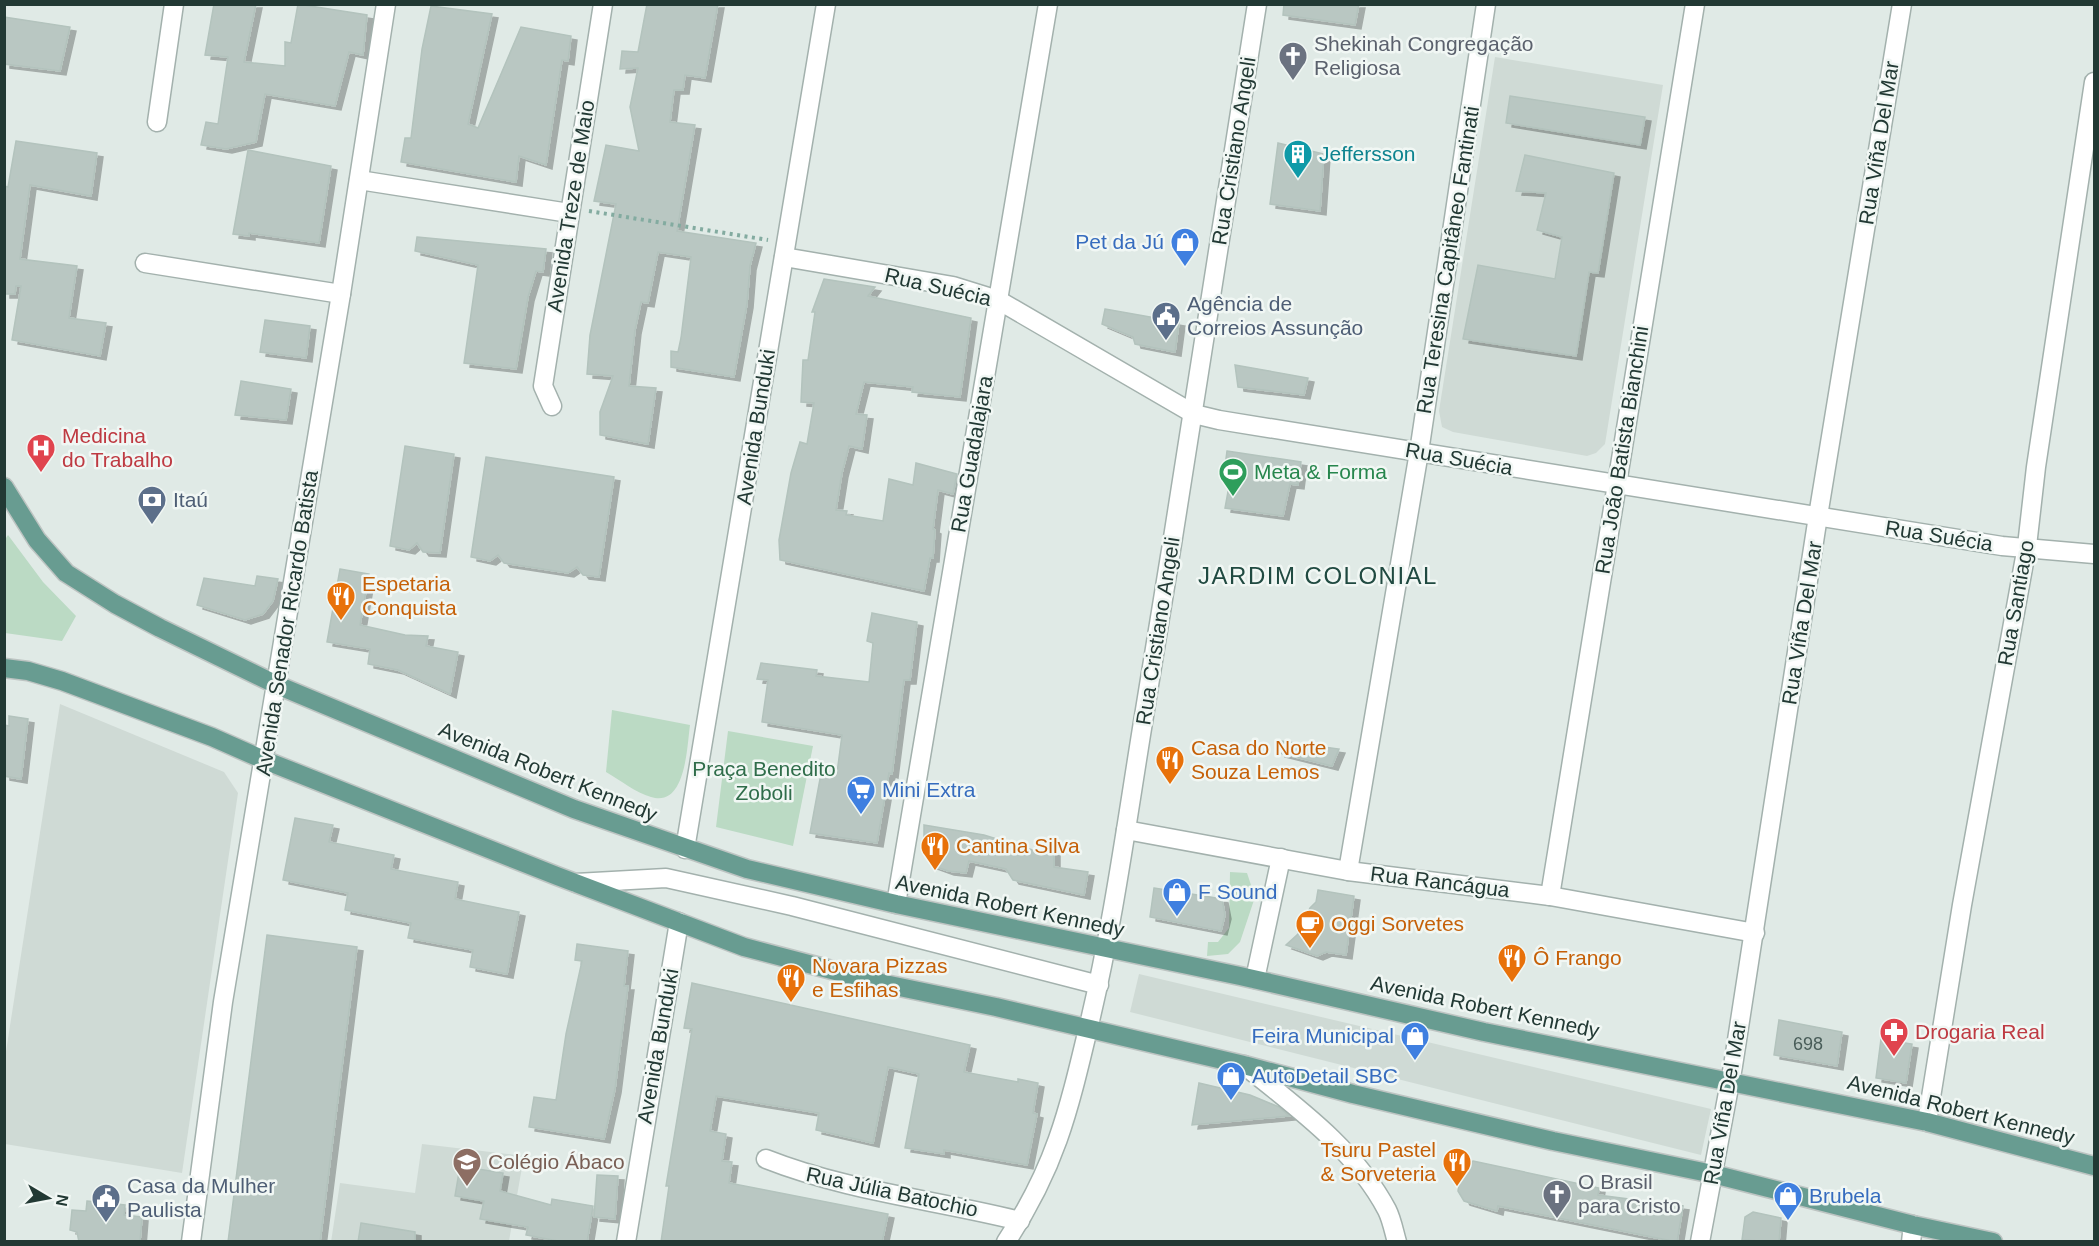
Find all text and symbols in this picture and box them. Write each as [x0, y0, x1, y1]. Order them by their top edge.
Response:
place label: Shekinah Congregação Religiosa [1314, 32, 1534, 79]
church icon: Shekinah Congregação Religiosa [1277, 40, 1309, 82]
street label: Rua Cristiano Angeli [1207, 55, 1260, 247]
street label: Rua Viña Del Mar [1854, 59, 1903, 226]
street label: Avenida Treze de Maio [542, 98, 599, 314]
street label: Rua Teresina Capitâneo Fantinati [1412, 104, 1483, 415]
building icon: Jeffersson [1282, 138, 1314, 180]
place label: Jeffersson [1319, 142, 1416, 165]
shop icon: Pet da Jú [1169, 226, 1201, 268]
place label: Pet da Jú [1075, 230, 1164, 253]
street label: Rua Suécia [883, 263, 994, 310]
place label: Agência de Correios Assunção [1187, 292, 1363, 339]
public building icon: Agência de Correios Assunção [1150, 300, 1182, 342]
street label: Rua João Batista Bianchini [1591, 324, 1652, 576]
street label: Avenida Bunduki [732, 347, 779, 506]
street label: Rua Guadalajara [946, 373, 997, 534]
place label: Medicina do Trabalho [62, 424, 173, 471]
hospital icon: Medicina do Trabalho [25, 432, 57, 474]
street label: Rua Suécia [1404, 438, 1515, 479]
sports icon: Meta & Forma [1217, 456, 1249, 498]
place label: Meta & Forma [1254, 460, 1387, 483]
street label: Avenida Senador Ricardo Batista [251, 468, 322, 777]
bank icon: Itaú [136, 484, 168, 526]
place label: Itaú [173, 488, 208, 511]
street label: Rua Suécia [1884, 516, 1995, 555]
street label: Rua Cristiano Angeli [1131, 535, 1184, 727]
street label: Rua Santiago [1993, 538, 2038, 668]
street label: Rua Viña Del Mar [1777, 539, 1826, 706]
district label: JARDIM COLONIAL [1198, 562, 1438, 589]
place label: Espetaria Conquista [362, 572, 457, 619]
restaurant icon: Espetaria Conquista [325, 580, 357, 622]
street label: Avenida Robert Kennedy [436, 717, 661, 826]
place label: Casa do Norte Souza Lemos [1191, 736, 1326, 783]
restaurant icon: Casa do Norte Souza Lemos [1154, 744, 1186, 786]
park label: Praça Benedito Zoboli [692, 757, 836, 804]
supermarket icon: Mini Extra [845, 774, 877, 816]
place label: Mini Extra [882, 778, 976, 801]
restaurant icon: Cantina Silva [919, 830, 951, 872]
place label: Cantina Silva [956, 834, 1080, 857]
street label: Rua Rancágua [1369, 862, 1511, 901]
street label: Avenida Robert Kennedy [894, 870, 1127, 941]
shop icon: F Sound [1161, 876, 1193, 918]
place label: F Sound [1198, 880, 1277, 903]
cafe icon: Oggi Sorvetes [1294, 908, 1326, 950]
place label: Oggi Sorvetes [1331, 912, 1464, 935]
restaurant icon: Ô Frango [1496, 942, 1528, 984]
place label: Ô Frango [1533, 946, 1622, 969]
place label: Novara Pizzas e Esfihas [812, 954, 947, 1001]
restaurant icon: Novara Pizzas e Esfihas [775, 962, 807, 1004]
street label: Avenida Bunduki [633, 966, 682, 1125]
street label: Avenida Robert Kennedy [1369, 971, 1602, 1042]
pharmacy icon: Drogaria Real [1878, 1016, 1910, 1058]
street label: Rua Viña Del Mar [1699, 1019, 1750, 1186]
shop icon: Feira Municipal [1399, 1020, 1431, 1062]
place label: Drogaria Real [1915, 1020, 2045, 1043]
place label: Feira Municipal [1252, 1024, 1394, 1047]
house number: 698 [1793, 1034, 1823, 1054]
shop icon: AutoDetail SBC [1215, 1060, 1247, 1102]
place label: AutoDetail SBC [1252, 1064, 1398, 1087]
street label: Avenida Robert Kennedy [1845, 1070, 2077, 1149]
place label: Tsuru Pastel & Sorveteria [1320, 1138, 1436, 1185]
school or university icon: Colégio Ábaco [451, 1146, 483, 1188]
restaurant icon: Tsuru Pastel & Sorveteria [1441, 1146, 1473, 1188]
place label: Colégio Ábaco [488, 1150, 625, 1173]
street label: Rua Júlia Batochio [804, 1162, 980, 1221]
north arrow [18, 1168, 78, 1228]
place label: O Brasil para Cristo [1578, 1170, 1681, 1217]
place label: Casa da Mulher Paulista [127, 1174, 275, 1221]
church icon: O Brasil para Cristo [1541, 1178, 1573, 1220]
shop icon: Brubela [1772, 1180, 1804, 1222]
public building icon: Casa da Mulher Paulista [90, 1182, 122, 1224]
place label: Brubela [1809, 1184, 1882, 1207]
text: N [53, 1193, 72, 1208]

